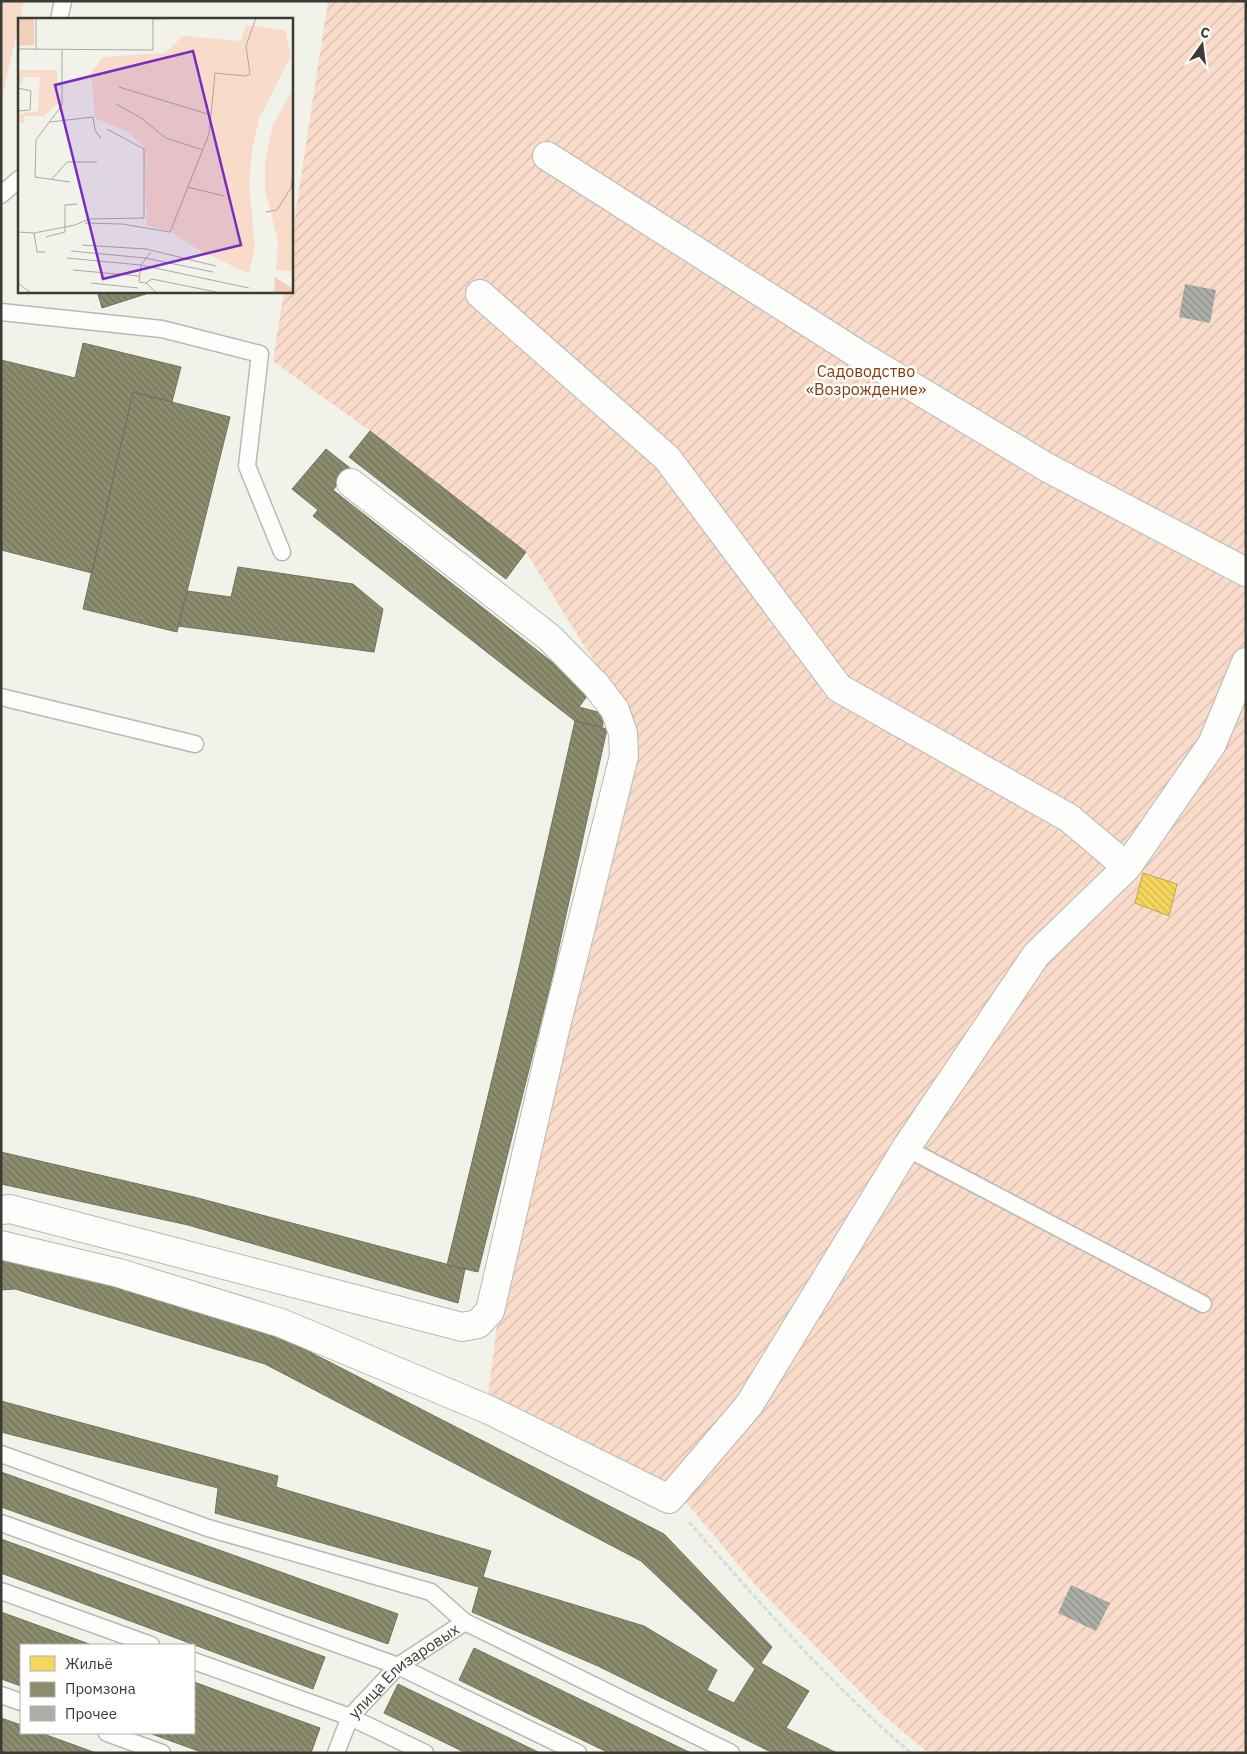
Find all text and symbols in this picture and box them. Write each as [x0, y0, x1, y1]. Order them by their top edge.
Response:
inset map [18, 18, 292, 292]
north arrow [1177, 20, 1227, 70]
text: С [1199, 23, 1212, 42]
park label: Садоводство «Возрождение» [806, 361, 926, 399]
street label: улица Елизаровых [344, 1619, 463, 1723]
legend [20, 1644, 195, 1734]
text: Жильё [65, 1654, 113, 1673]
text: Промзона [65, 1679, 136, 1698]
text: Прочее [65, 1704, 117, 1723]

